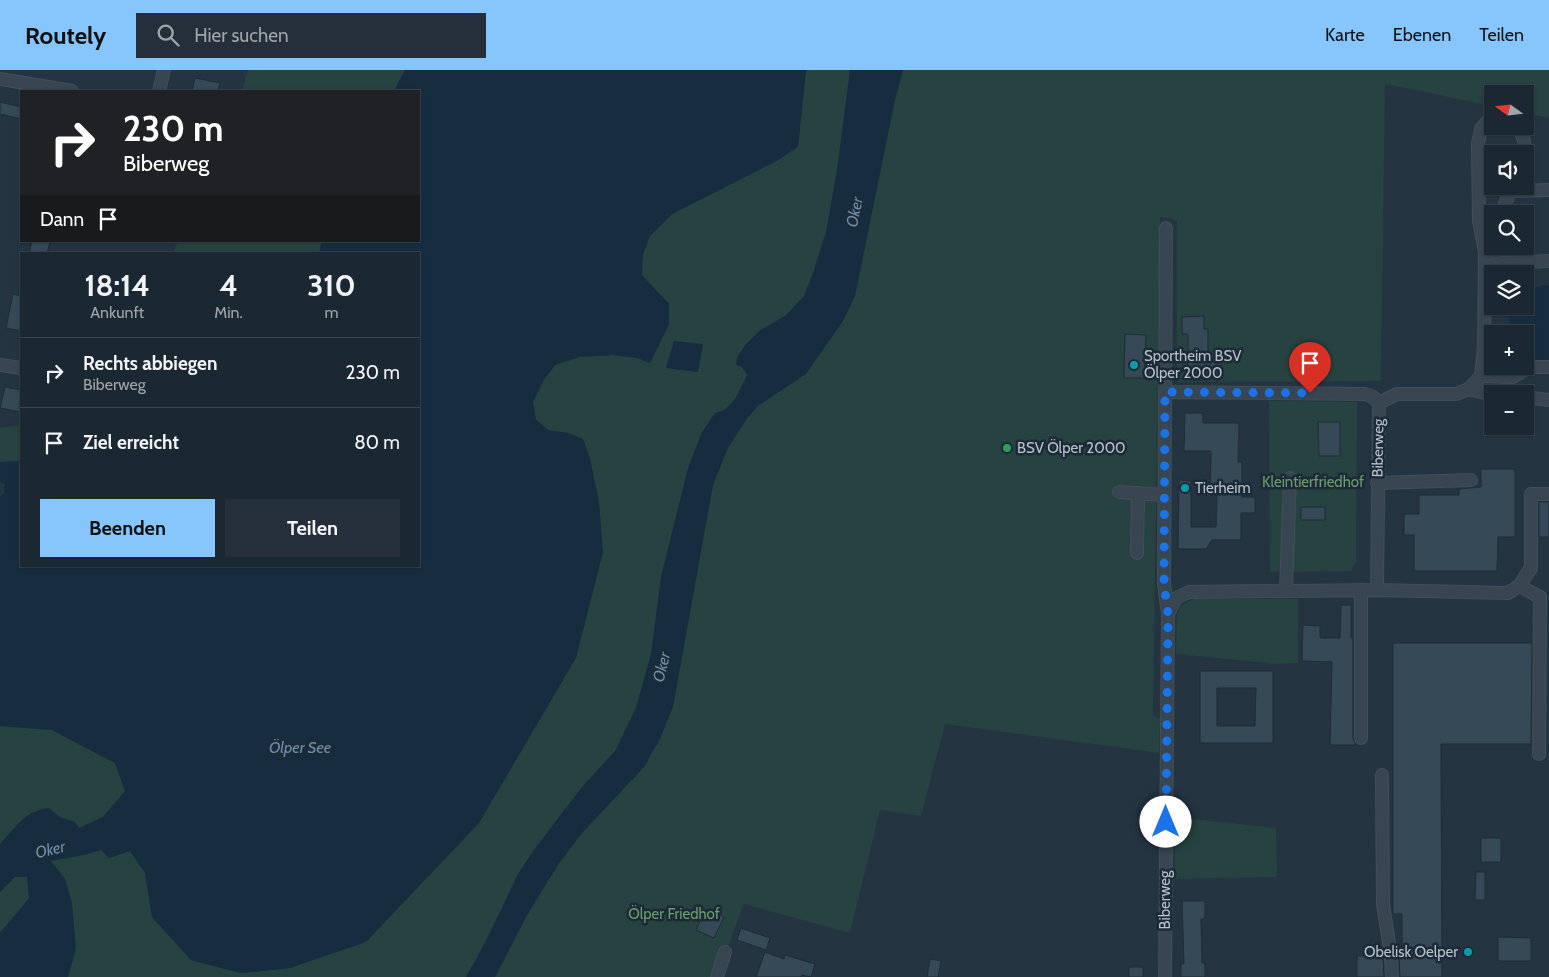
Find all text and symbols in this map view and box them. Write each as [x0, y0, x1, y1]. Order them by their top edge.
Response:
search box [136, 13, 486, 58]
text: Routely [25, 21, 106, 50]
icon: search [154, 21, 182, 49]
text: Hier suchen [194, 24, 289, 47]
text: Karte [1325, 24, 1365, 46]
text: Ebenen [1393, 24, 1451, 46]
text: Teilen [1479, 24, 1524, 46]
north arrow [1484, 85, 1534, 135]
map controls [1484, 85, 1534, 435]
text: 230 m [123, 107, 223, 150]
icon: right [40, 110, 105, 175]
button: sound [1484, 145, 1534, 195]
text: Biberweg [123, 150, 209, 177]
water label: Oker [842, 194, 867, 229]
icon: arrive [94, 205, 122, 233]
button: search [1484, 205, 1534, 255]
text: Dann [40, 208, 84, 231]
button: layers [1484, 265, 1534, 315]
text: 18:14 [84, 267, 150, 304]
text: 4 [219, 267, 238, 304]
text: 310 [307, 267, 356, 304]
text: Ankunft [90, 303, 144, 322]
text: Min. [214, 303, 243, 322]
text: m [324, 303, 338, 322]
button: + [1484, 325, 1534, 375]
pin [1289, 342, 1331, 393]
place label: Sportheim BSV Ölper 2000 [1144, 347, 1242, 382]
icon: arrive [1296, 349, 1324, 377]
text: Rechts abbiegen [83, 352, 217, 375]
icon: right [40, 359, 68, 387]
marker: Sportheim BSV Ölper 2000 [1128, 359, 1140, 371]
text: 230 m [346, 361, 400, 384]
text: Biberweg [83, 375, 146, 394]
button: − [1484, 385, 1534, 435]
street label: Biberweg [1368, 418, 1388, 478]
icon: arrive [40, 429, 68, 457]
text: Ziel erreicht [83, 431, 179, 454]
text: 80 m [354, 431, 400, 454]
place label: BSV Ölper 2000 [1017, 439, 1126, 457]
marker: BSV Ölper 2000 [1001, 442, 1013, 454]
park label: Kleintierfriedhof [1262, 473, 1364, 491]
place label: Tierheim [1195, 479, 1251, 497]
marker: Tierheim [1179, 482, 1191, 494]
button: Beenden [40, 499, 215, 557]
button: Teilen [225, 499, 400, 557]
water label: Oker [649, 649, 675, 684]
water label: Ölper See [269, 738, 331, 757]
position arrow [1139, 795, 1191, 847]
water label: Oker [33, 837, 68, 862]
street label: Biberweg [1156, 870, 1174, 929]
park label: Ölper Friedhof [628, 905, 720, 923]
place label: Obelisk Oelper [1364, 943, 1458, 961]
marker: Obelisk Oelper [1462, 946, 1474, 958]

